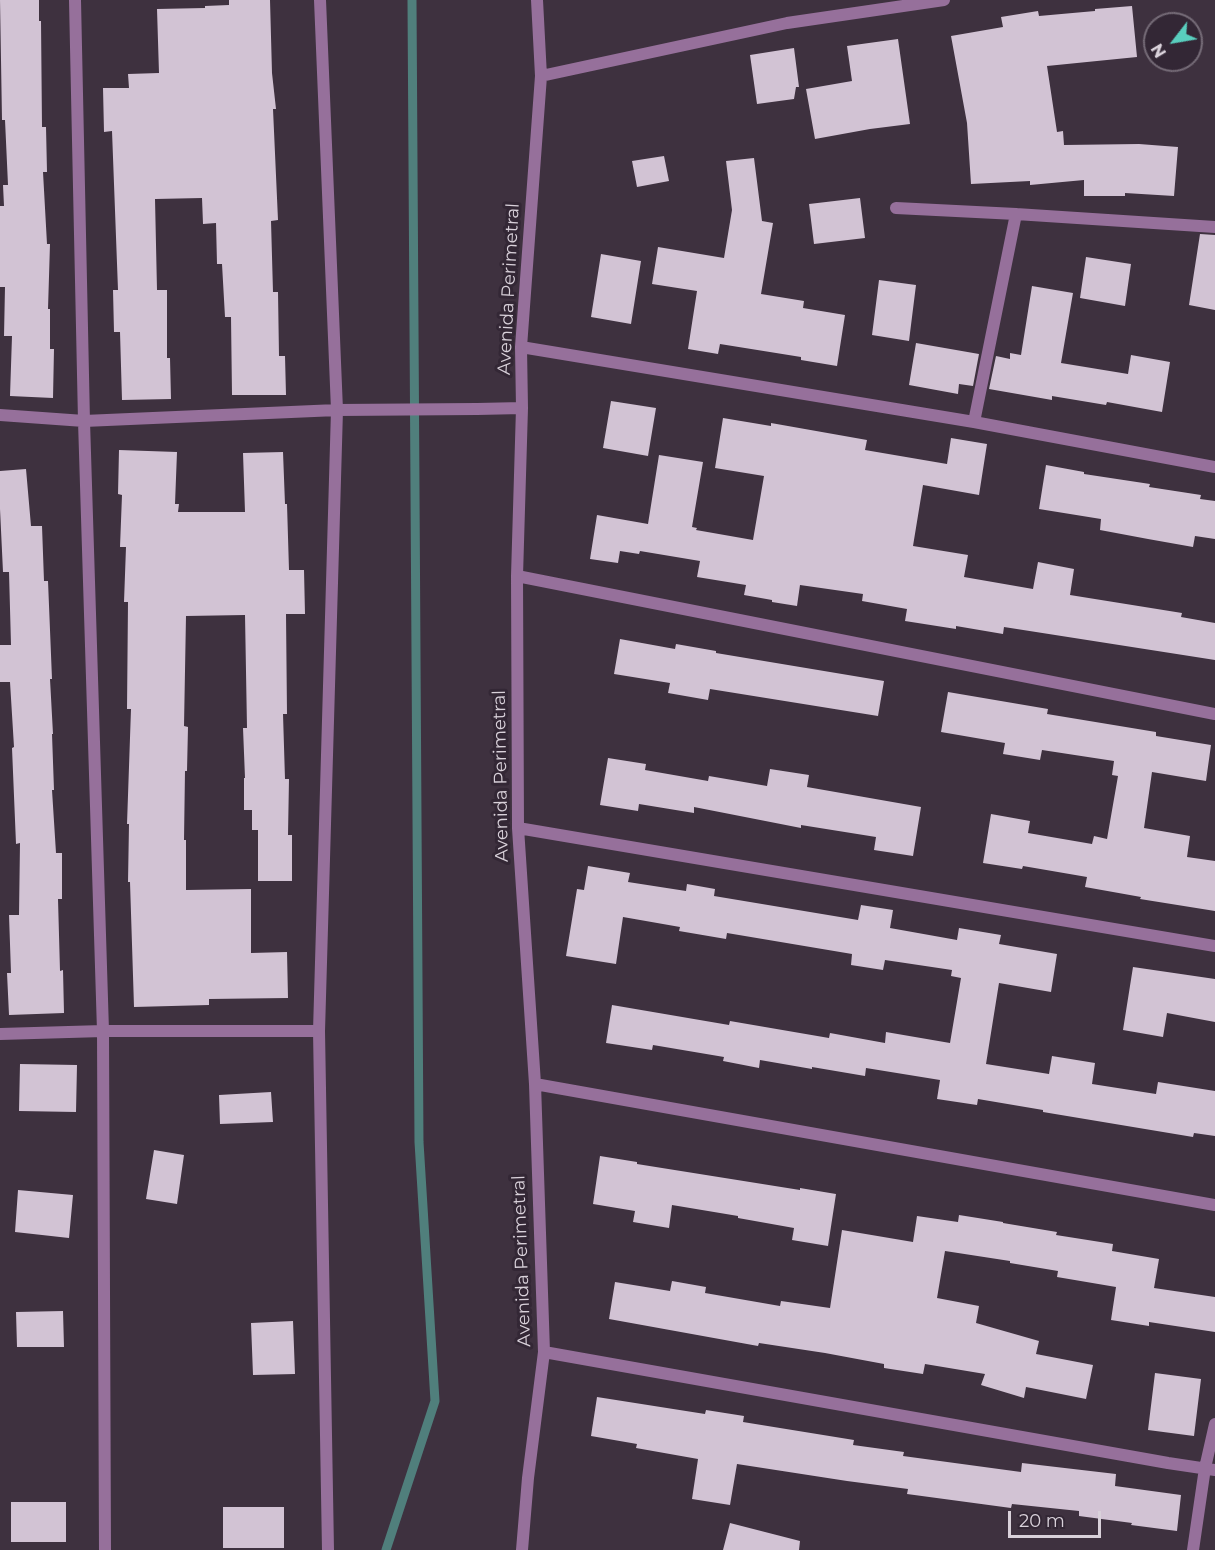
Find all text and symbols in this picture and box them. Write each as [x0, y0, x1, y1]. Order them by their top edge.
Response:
north arrow [1143, 12, 1203, 72]
text: N [1147, 40, 1170, 61]
street label: Avenida Perimetral [494, 203, 524, 375]
street label: Avenida Perimetral [489, 690, 513, 862]
street label: Avenida Perimetral [508, 1175, 536, 1347]
scale bar [1011, 1499, 1104, 1537]
text: 20 m [1019, 1510, 1065, 1532]

